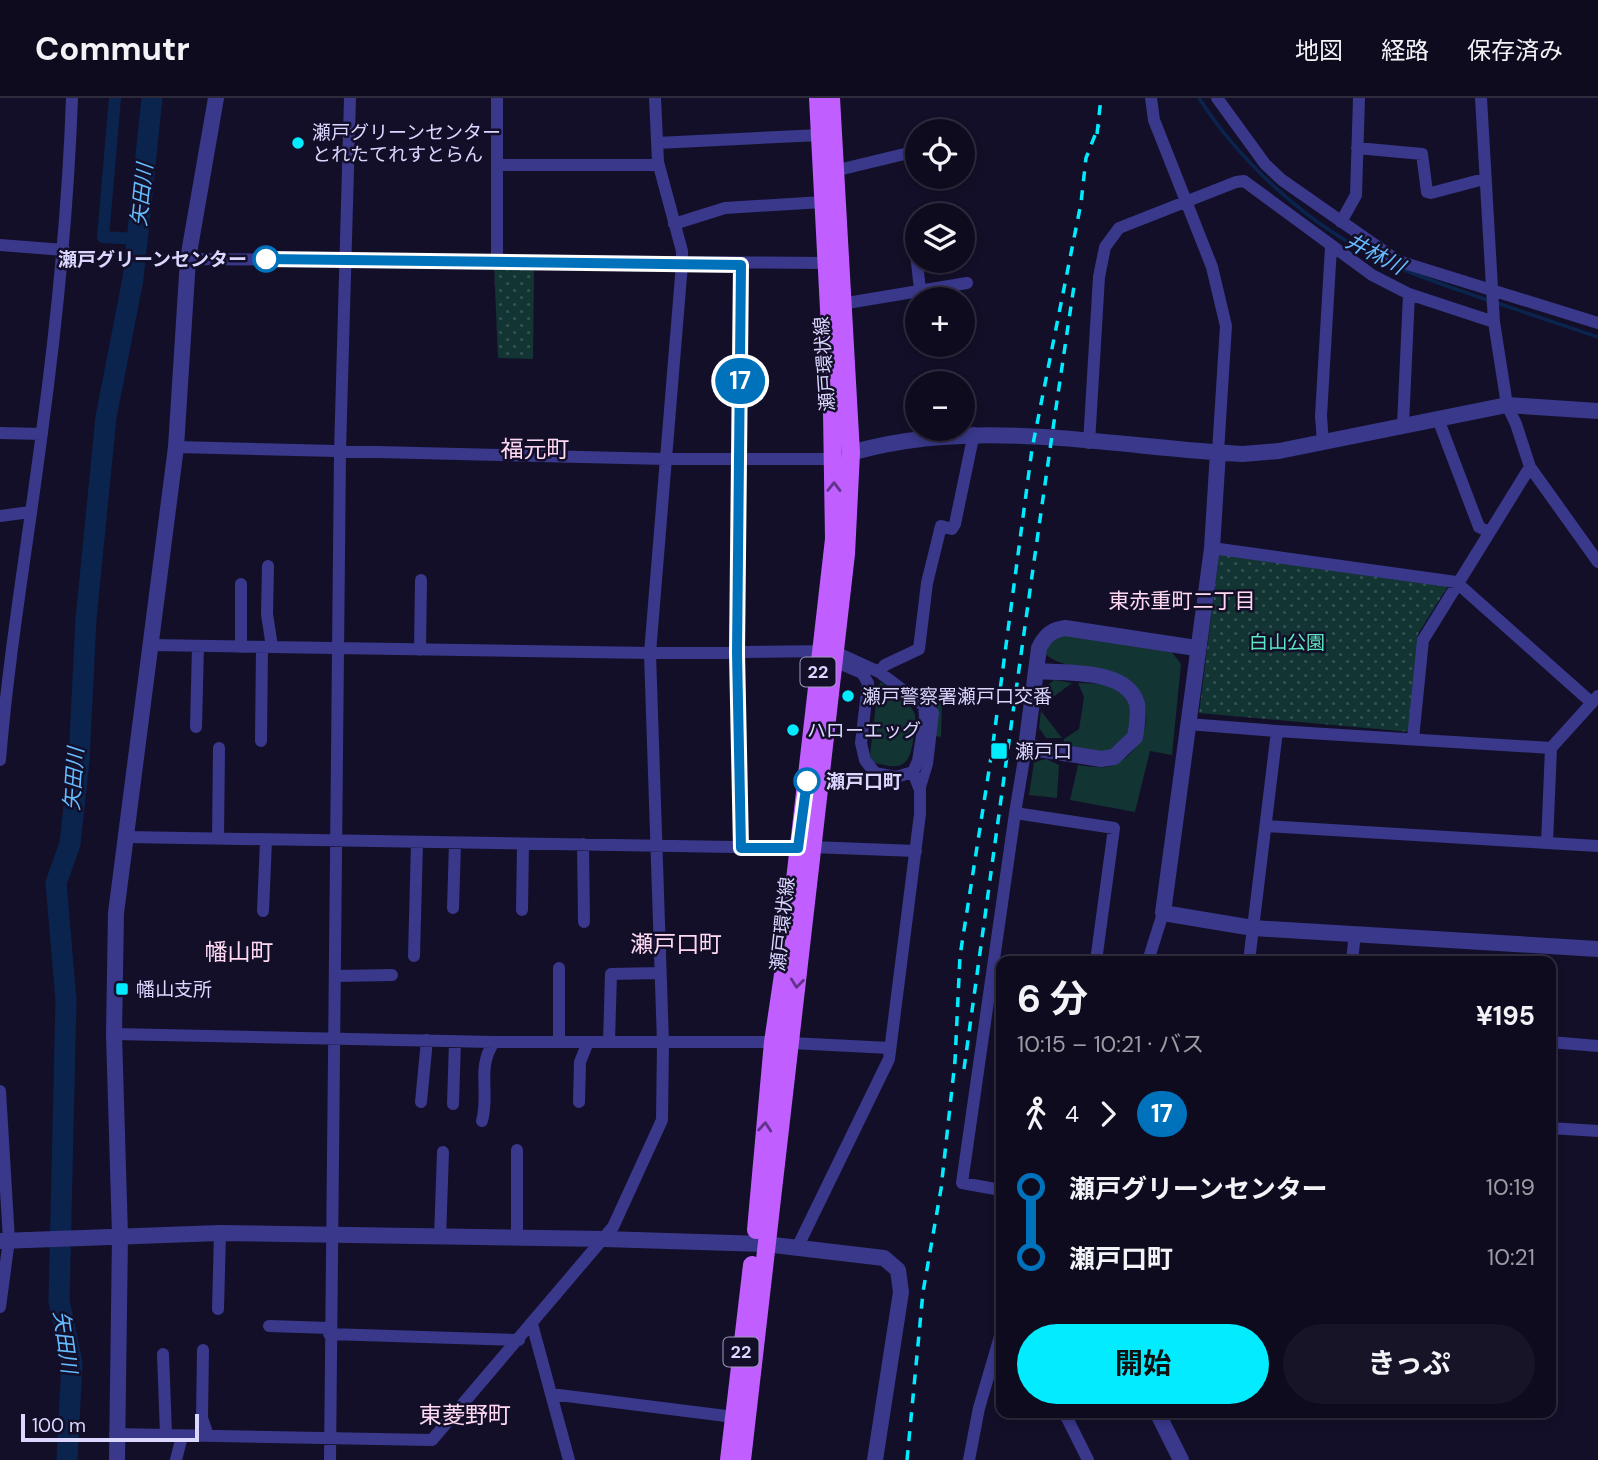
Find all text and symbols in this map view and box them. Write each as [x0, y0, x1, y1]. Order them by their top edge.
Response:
text: Commutr [35, 27, 190, 70]
text: 地図 [1295, 35, 1343, 66]
text: 経路 [1381, 35, 1429, 66]
text: 保存済み [1467, 35, 1563, 66]
map controls [905, 119, 975, 441]
button: locate [905, 119, 975, 189]
place label: 瀬戸グリーンセンター とれたてれすとらん [312, 120, 501, 167]
marker: 瀬戸グリーンセンター とれたてれすとらん [290, 135, 306, 151]
water label: 矢田川 [125, 160, 159, 228]
button: layers [905, 203, 975, 273]
water label: 井林川 [1341, 227, 1411, 282]
marker: 瀬戸グリーンセンター [253, 246, 279, 272]
place label: 瀬戸グリーンセンター [58, 247, 247, 272]
button: + [905, 287, 975, 357]
street label: 瀬戸環状線 [809, 316, 840, 412]
line badge: 17 [708, 358, 772, 404]
text: 17 [729, 365, 751, 396]
button: − [905, 371, 975, 441]
district label: 福元町 [501, 434, 570, 464]
one-way arrow [826, 481, 842, 492]
district label: 東赤重町二丁目 [1109, 587, 1256, 615]
park label: 白山公園 [1249, 630, 1325, 655]
road number: 22 [800, 658, 836, 686]
place label: 瀬戸警察署瀬戸口交番 [862, 684, 1052, 709]
marker: 瀬戸警察署瀬戸口交番 [840, 688, 856, 704]
place label: ハローエッグ [807, 718, 921, 743]
marker: ハローエッグ [785, 722, 801, 738]
place label: 瀬戸口 [1015, 739, 1072, 764]
marker: 瀬戸口 [989, 741, 1009, 761]
water label: 矢田川 [58, 745, 90, 811]
marker: 瀬戸口町 [794, 768, 820, 794]
place label: 瀬戸口町 [826, 769, 902, 794]
street label: 瀬戸環状線 [765, 875, 800, 973]
district label: 瀬戸口町 [630, 929, 722, 959]
district label: 幡山町 [205, 937, 274, 967]
text: 6 分 [1017, 974, 1088, 1024]
place label: 幡山支所 [136, 977, 212, 1002]
one-way arrow [790, 978, 805, 989]
marker: 幡山支所 [114, 981, 130, 997]
text: ¥195 [1476, 999, 1535, 1033]
text: 10:15 – 10:21 · バス [1017, 1029, 1204, 1059]
icon: walk [1017, 1095, 1055, 1133]
icon: forward [1089, 1095, 1127, 1133]
text: 17 [1151, 1098, 1173, 1129]
text: 4 [1065, 1099, 1079, 1129]
one-way arrow [757, 1121, 772, 1132]
text: 瀬戸グリーンセンター [1069, 1172, 1328, 1206]
text: 10:19 [1486, 1172, 1535, 1202]
text: 瀬戸口町 [1069, 1242, 1173, 1276]
text: 10:21 [1487, 1242, 1535, 1272]
water label: 矢田川 [47, 1309, 84, 1377]
button: 開始 [1017, 1324, 1269, 1404]
button: きっぷ [1283, 1324, 1535, 1404]
road number: 22 [724, 1338, 758, 1366]
district label: 東菱野町 [419, 1400, 511, 1430]
scale bar [21, 1411, 200, 1443]
text: 100 m [32, 1413, 86, 1438]

